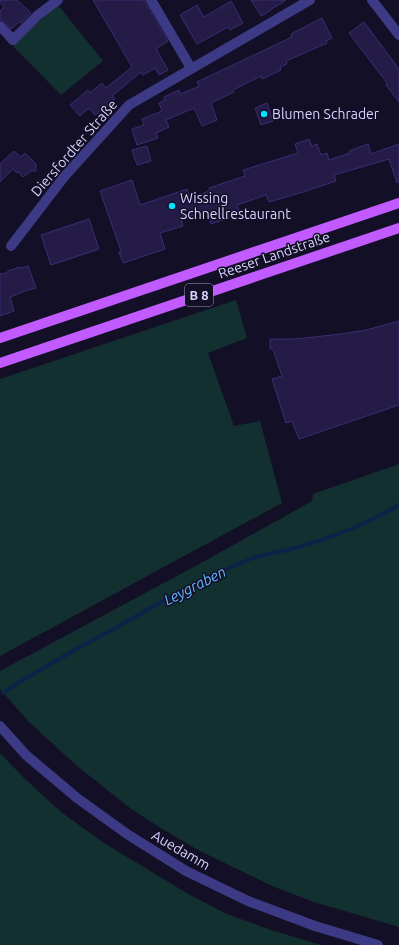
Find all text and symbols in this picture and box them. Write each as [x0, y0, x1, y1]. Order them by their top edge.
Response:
street label: Diersfordter Straße [28, 96, 120, 200]
place label: Blumen Schrader [272, 106, 380, 122]
marker: Blumen Schrader [259, 109, 269, 119]
place label: Wissing Schnellrestaurant [180, 190, 291, 222]
marker: Wissing Schnellrestaurant [167, 201, 177, 211]
street label: Reeser Landstraße [216, 228, 332, 282]
road number: B 8 [185, 284, 213, 306]
water label: Leygraben [161, 563, 229, 608]
street label: Auedamm [149, 827, 213, 873]

